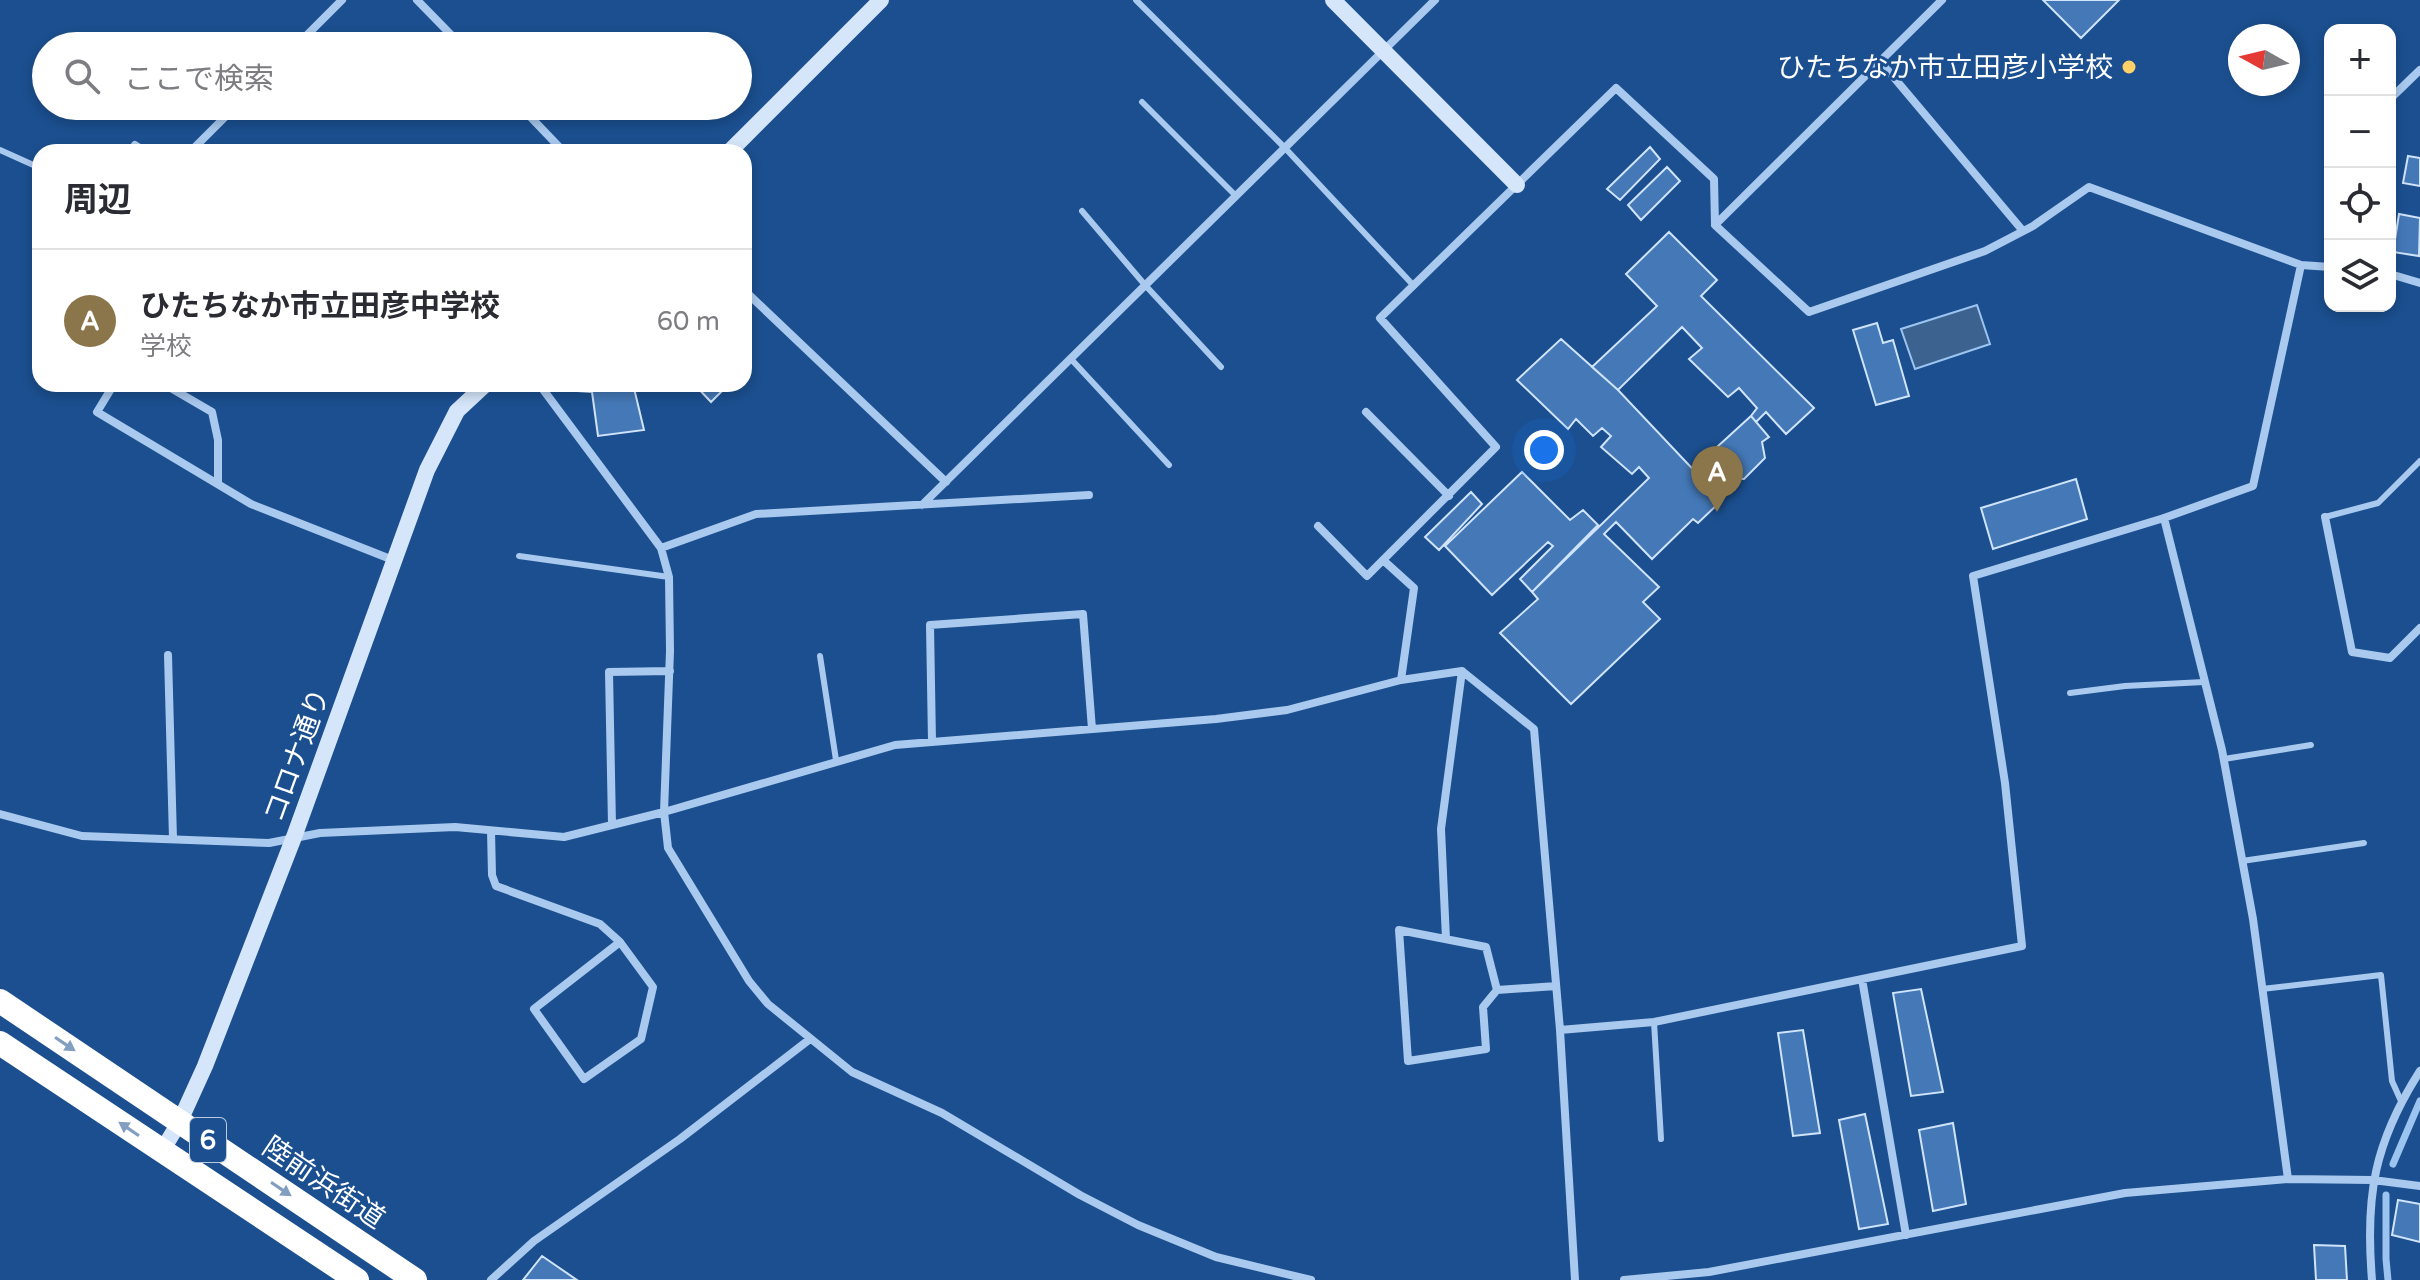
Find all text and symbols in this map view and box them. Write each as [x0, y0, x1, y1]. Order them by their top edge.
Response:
north arrow [2228, 24, 2300, 96]
map controls [2324, 24, 2396, 312]
button: + [2324, 24, 2396, 96]
search box [32, 32, 752, 120]
place label: ひたちなか市立田彦小学校 [1777, 51, 2113, 85]
icon: search [60, 54, 104, 98]
marker: ひたちなか市立田彦小学校 [2120, 58, 2138, 76]
text: ここで検索 [124, 61, 274, 98]
button: − [2324, 96, 2396, 168]
button: locate [2324, 168, 2396, 240]
text: 周辺 [64, 180, 132, 221]
button: layers [2324, 240, 2396, 312]
text: ひたちなか市立田彦中学校 [140, 288, 500, 325]
text: A [80, 306, 100, 337]
text: 60 m [657, 306, 720, 337]
text: 学校 [140, 331, 192, 362]
your location [1524, 430, 1564, 470]
pin: A [1691, 446, 1743, 512]
street label: コロナ通り [257, 684, 337, 827]
one-way arrow [54, 1037, 76, 1051]
road number: 6 [190, 1118, 226, 1162]
one-way arrow [118, 1122, 139, 1137]
street label: 陸前浜街道 [256, 1130, 391, 1236]
one-way arrow [270, 1181, 291, 1196]

